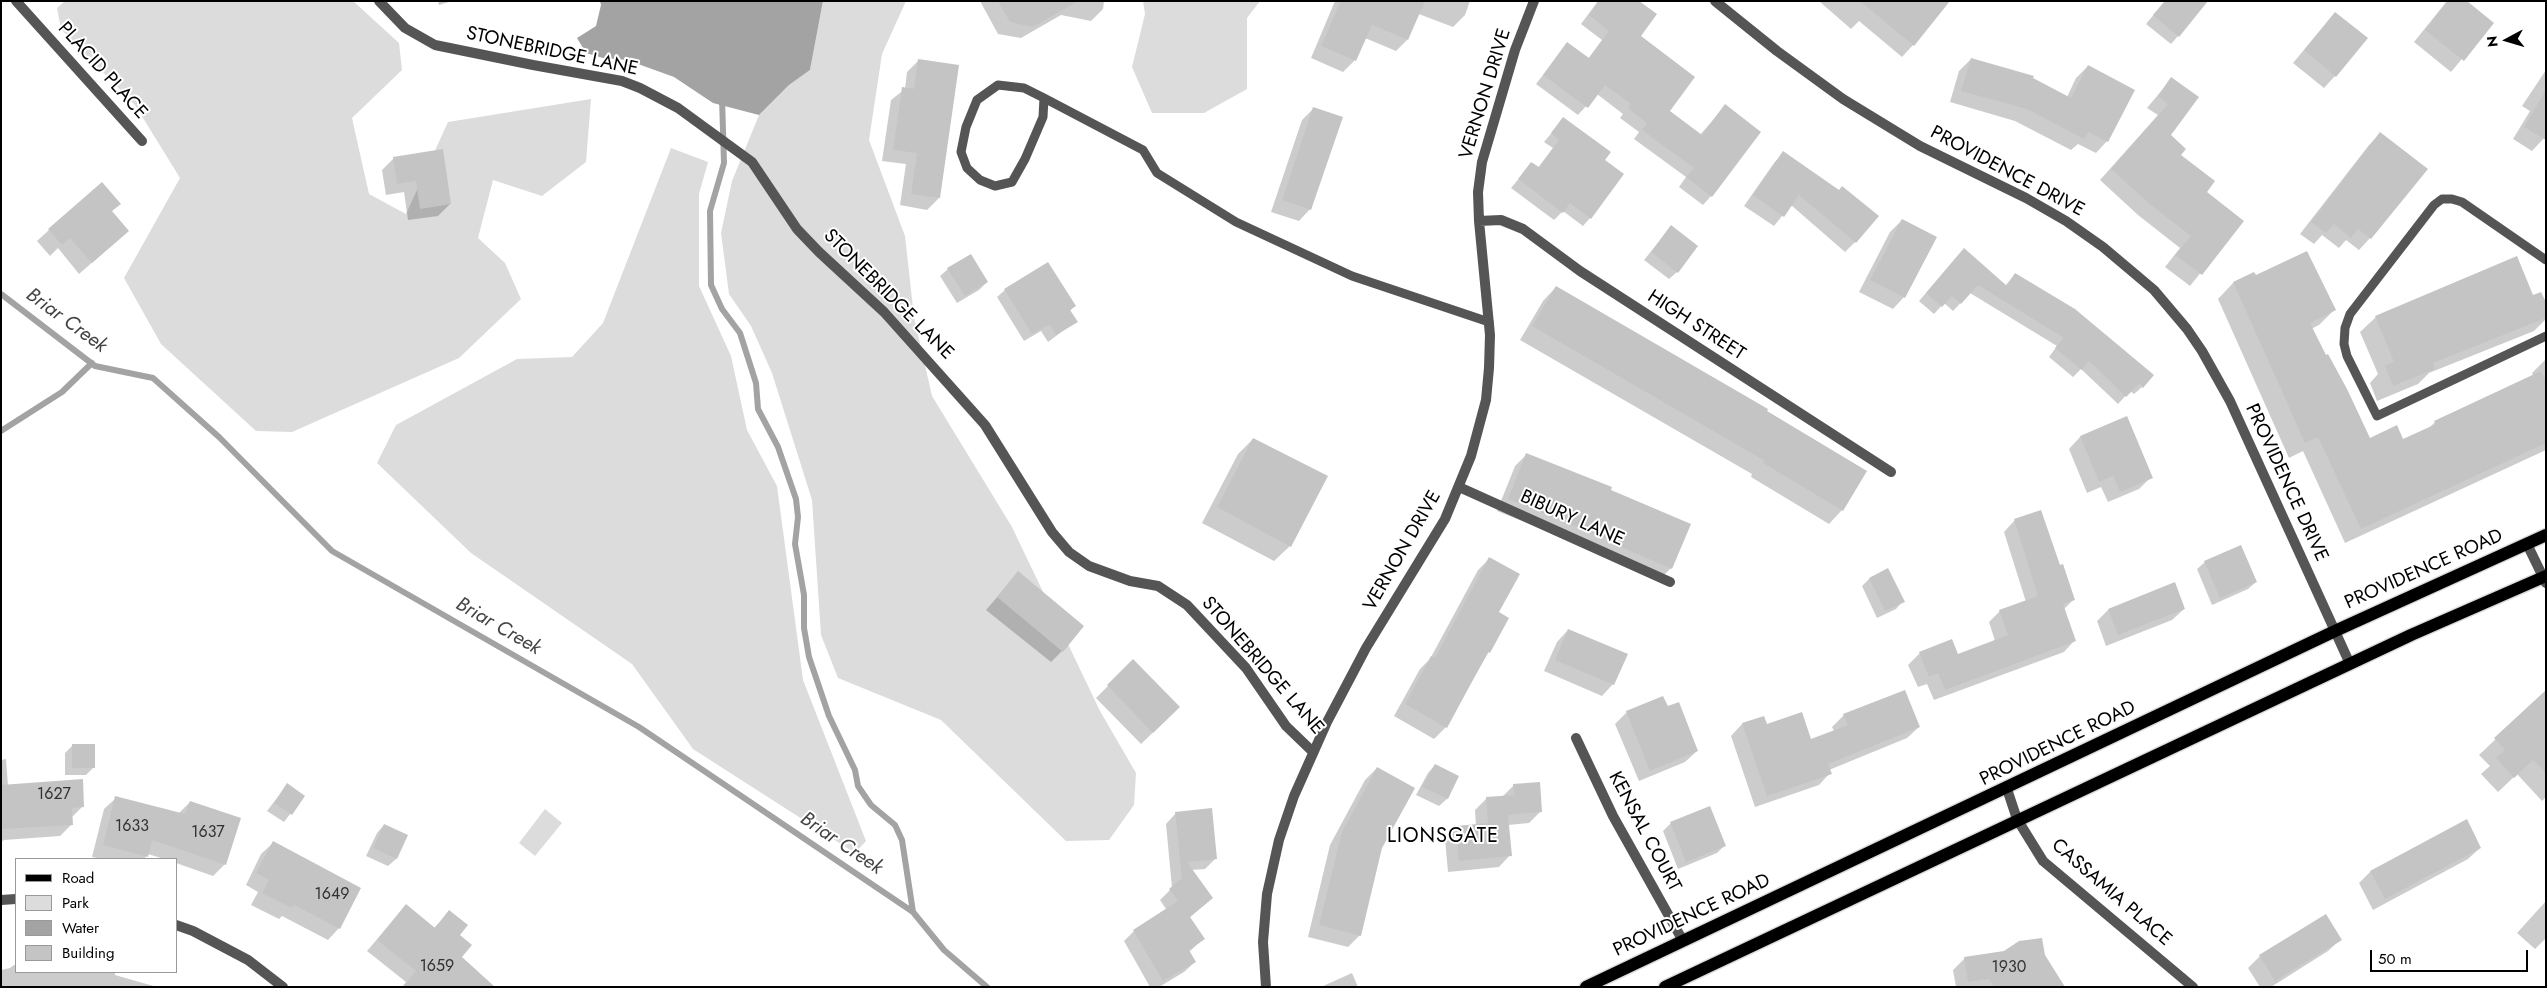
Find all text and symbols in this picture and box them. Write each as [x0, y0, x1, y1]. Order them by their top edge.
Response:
north arrow [2482, 15, 2532, 65]
street label: PLACID PLACE [52, 18, 152, 124]
street label: STONEBRIDGE LANE [464, 23, 640, 81]
street label: VERNON DRIVE [1455, 26, 1517, 162]
text: N [2482, 35, 2503, 48]
street label: PROVIDENCE DRIVE [1926, 122, 2088, 222]
street label: STONEBRIDGE LANE [818, 225, 958, 365]
water label: Briar Creek [21, 284, 111, 358]
street label: HIGH STREET [1643, 286, 1749, 366]
street label: PROVIDENCE DRIVE [2240, 401, 2332, 565]
street label: BIBURY LANE [1516, 486, 1628, 552]
street label: VERNON DRIVE [1359, 487, 1447, 615]
street label: PROVIDENCE ROAD [2341, 525, 2507, 615]
street label: STONEBRIDGE LANE [1196, 592, 1328, 740]
water label: Briar Creek [451, 593, 545, 661]
street label: PROVIDENCE ROAD [1976, 696, 2140, 792]
street label: KENSAL COURT [1603, 768, 1685, 896]
house number: 1627 [37, 785, 71, 805]
water label: Briar Creek [795, 808, 887, 880]
house number: 1633 [115, 817, 149, 837]
house number: 1637 [191, 823, 225, 843]
district label: LIONSGATE [1386, 825, 1500, 849]
street label: CASSAMIA PLACE [2046, 835, 2176, 951]
legend [15, 858, 178, 973]
text: Road [62, 867, 94, 889]
street label: PROVIDENCE ROAD [1610, 870, 1774, 962]
house number: 1649 [315, 885, 349, 905]
text: Park [62, 892, 89, 914]
text: Water [62, 917, 99, 939]
scale bar [2372, 940, 2530, 972]
text: Building [62, 942, 114, 964]
text: 50 m [2378, 948, 2412, 970]
house number: 1659 [420, 957, 454, 977]
house number: 1930 [1992, 958, 2026, 978]

